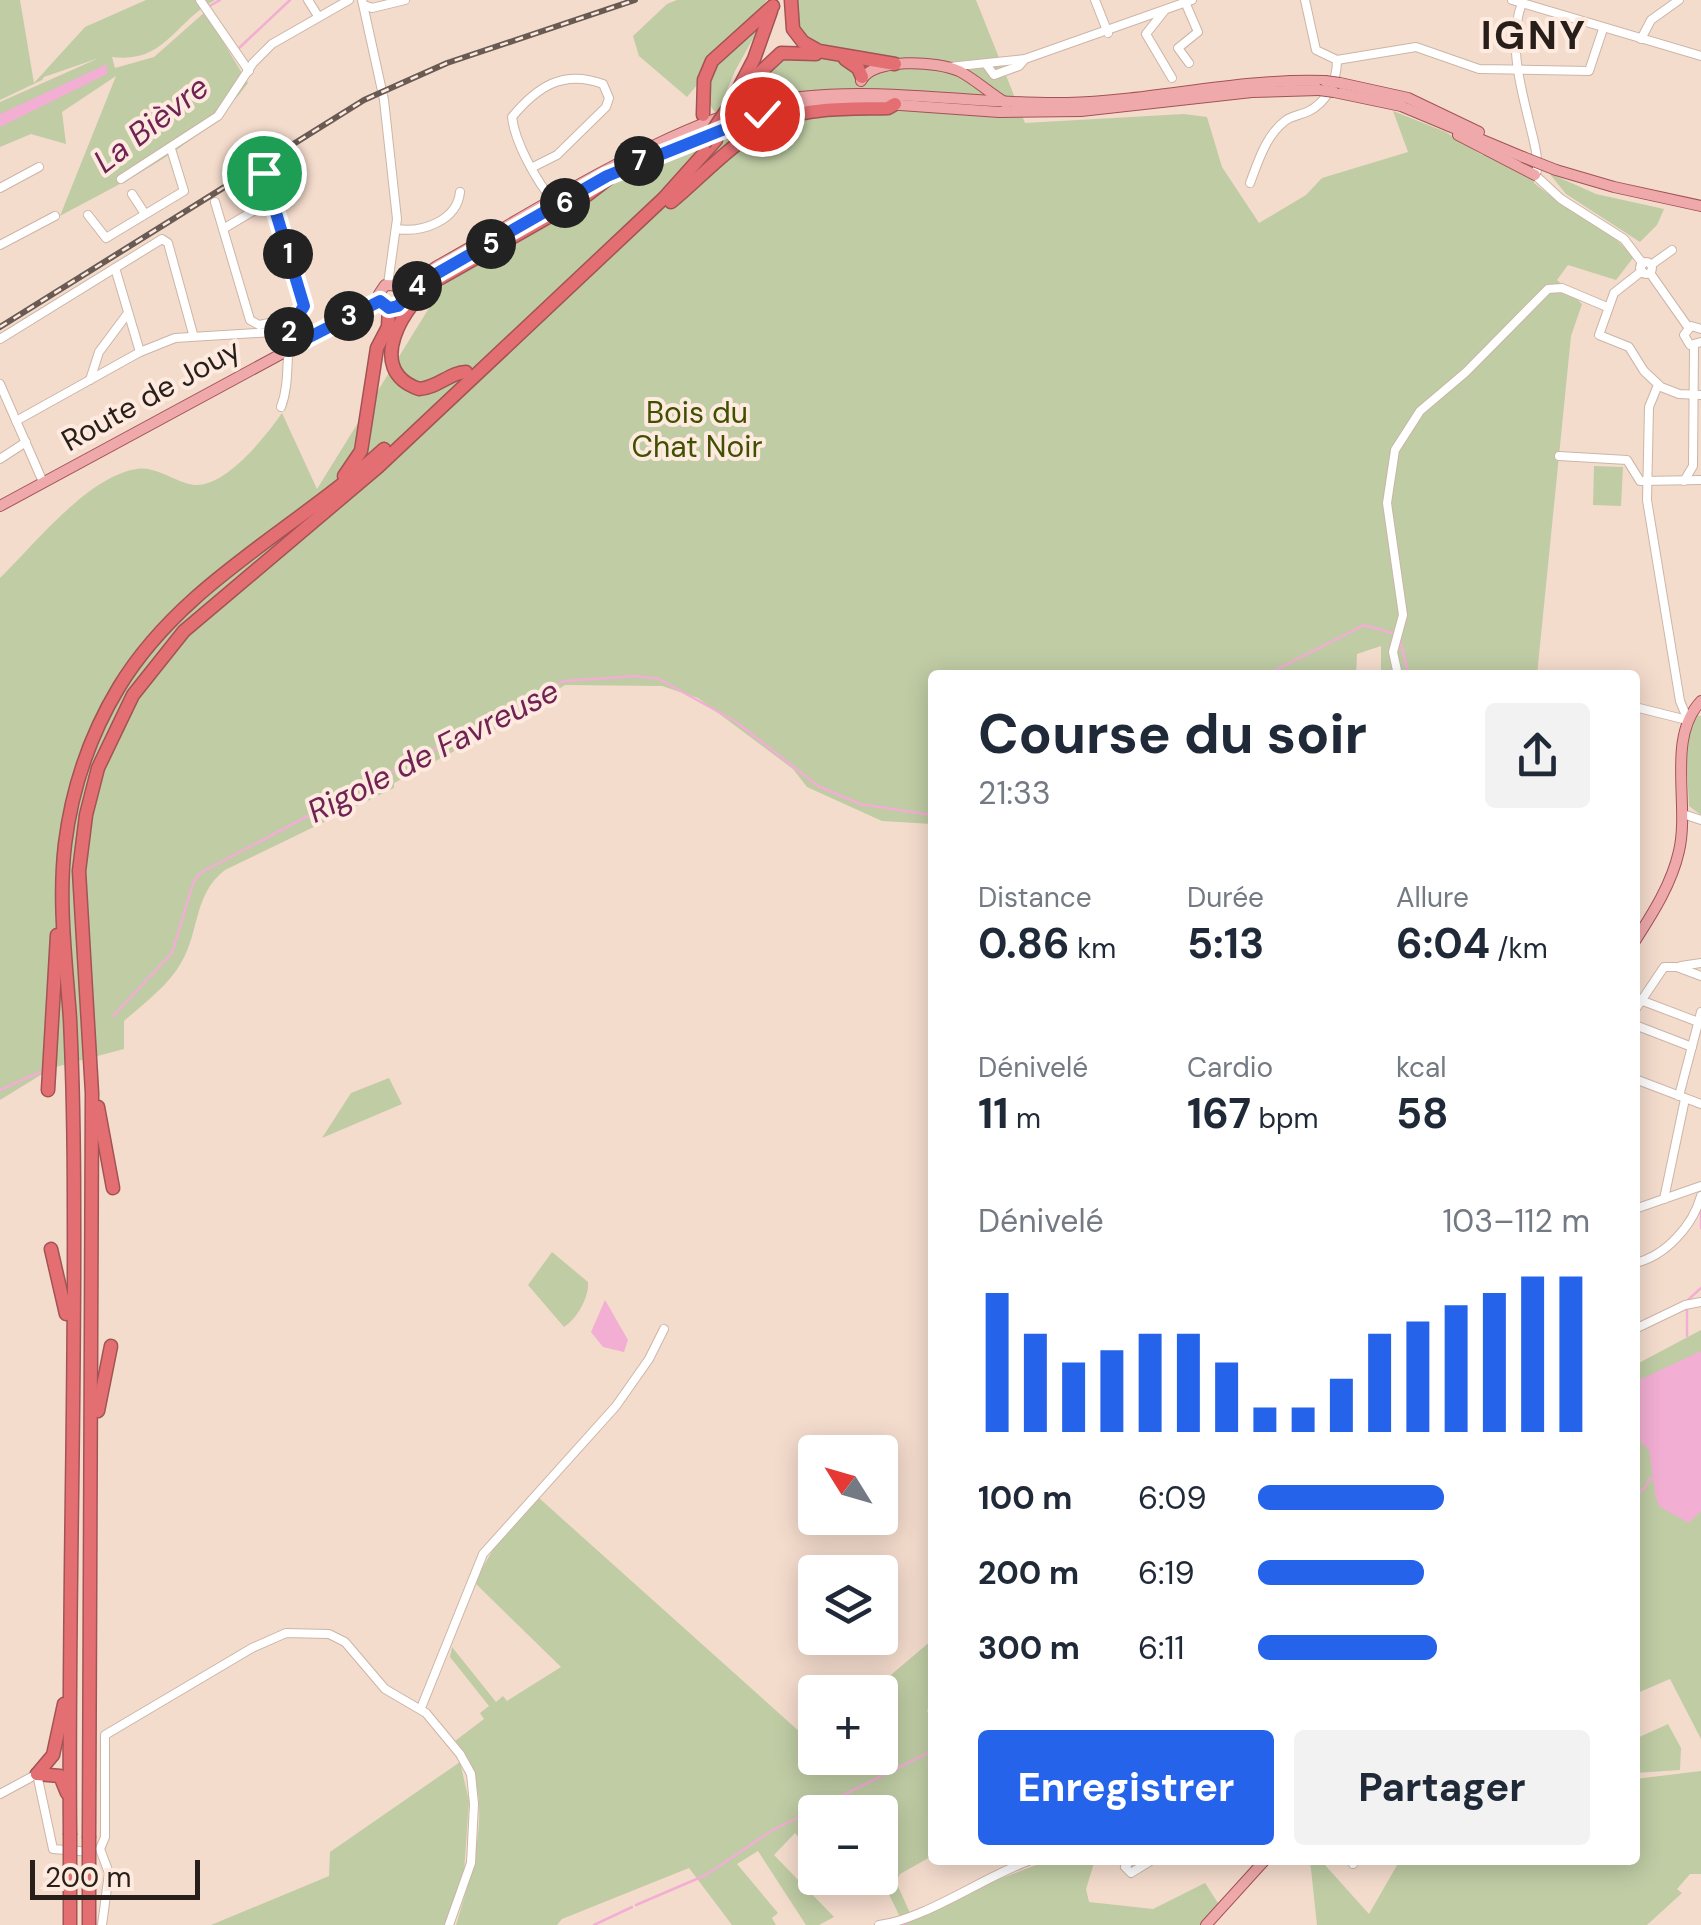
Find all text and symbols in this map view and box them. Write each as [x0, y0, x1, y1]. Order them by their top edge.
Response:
district label: IGNY [1481, 9, 1587, 61]
water label: La Bièvre [85, 66, 217, 182]
pin [720, 72, 805, 157]
icon: check [735, 87, 790, 142]
pin [222, 131, 307, 216]
pin: 7 [614, 136, 664, 186]
text: 7 [631, 142, 647, 179]
icon: arrive [237, 146, 292, 201]
pin: 6 [540, 178, 590, 228]
text: 6 [556, 184, 574, 221]
pin: 5 [466, 219, 516, 269]
text: 5 [482, 225, 500, 262]
pin: 1 [263, 229, 313, 279]
text: 1 [283, 235, 293, 272]
pin: 4 [392, 261, 442, 311]
text: 4 [408, 267, 426, 304]
pin: 3 [324, 291, 374, 341]
text: 3 [341, 297, 357, 334]
pin: 2 [264, 307, 314, 357]
text: 2 [281, 313, 297, 350]
street label: Route de Jouy [54, 329, 247, 460]
park label: Bois du Chat Noir [631, 393, 763, 466]
water label: Rigole de Favreuse [300, 670, 566, 832]
text: Course du soir [978, 698, 1367, 770]
button: share [1485, 703, 1590, 808]
text: 21:33 [978, 772, 1051, 814]
text: Distance [978, 879, 1092, 916]
text: Durée [1187, 879, 1264, 916]
text: Allure [1396, 879, 1469, 916]
text: 0.86 [978, 916, 1070, 971]
text: 5:13 [1187, 916, 1264, 971]
text: 6:04 [1396, 916, 1490, 971]
text: km [1070, 930, 1116, 967]
text: /km [1490, 930, 1548, 967]
text: Dénivelé [978, 1049, 1088, 1086]
text: Cardio [1187, 1049, 1273, 1086]
text: kcal [1396, 1049, 1447, 1086]
text: 11 [978, 1086, 1009, 1141]
text: 167 [1187, 1086, 1251, 1141]
text: 58 [1396, 1086, 1449, 1141]
text: m [1009, 1100, 1041, 1137]
text: bpm [1251, 1100, 1318, 1137]
text: Dénivelé [978, 1200, 1104, 1242]
text: 103–112 m [1442, 1200, 1590, 1242]
north arrow [798, 1435, 898, 1535]
map controls [798, 1435, 898, 1895]
text: 100 m [978, 1477, 1072, 1519]
text: 6:09 [1138, 1477, 1207, 1519]
text: 200 m [978, 1552, 1079, 1594]
text: 6:19 [1138, 1552, 1195, 1594]
button: layers [798, 1555, 898, 1655]
text: 300 m [978, 1627, 1080, 1669]
text: 6:11 [1138, 1627, 1185, 1669]
button: + [798, 1675, 898, 1775]
button: Enregistrer [978, 1730, 1274, 1845]
button: Partager [1294, 1730, 1590, 1845]
button: − [798, 1795, 898, 1895]
scale bar [30, 1855, 200, 1900]
text: 200 m [45, 1859, 132, 1896]

